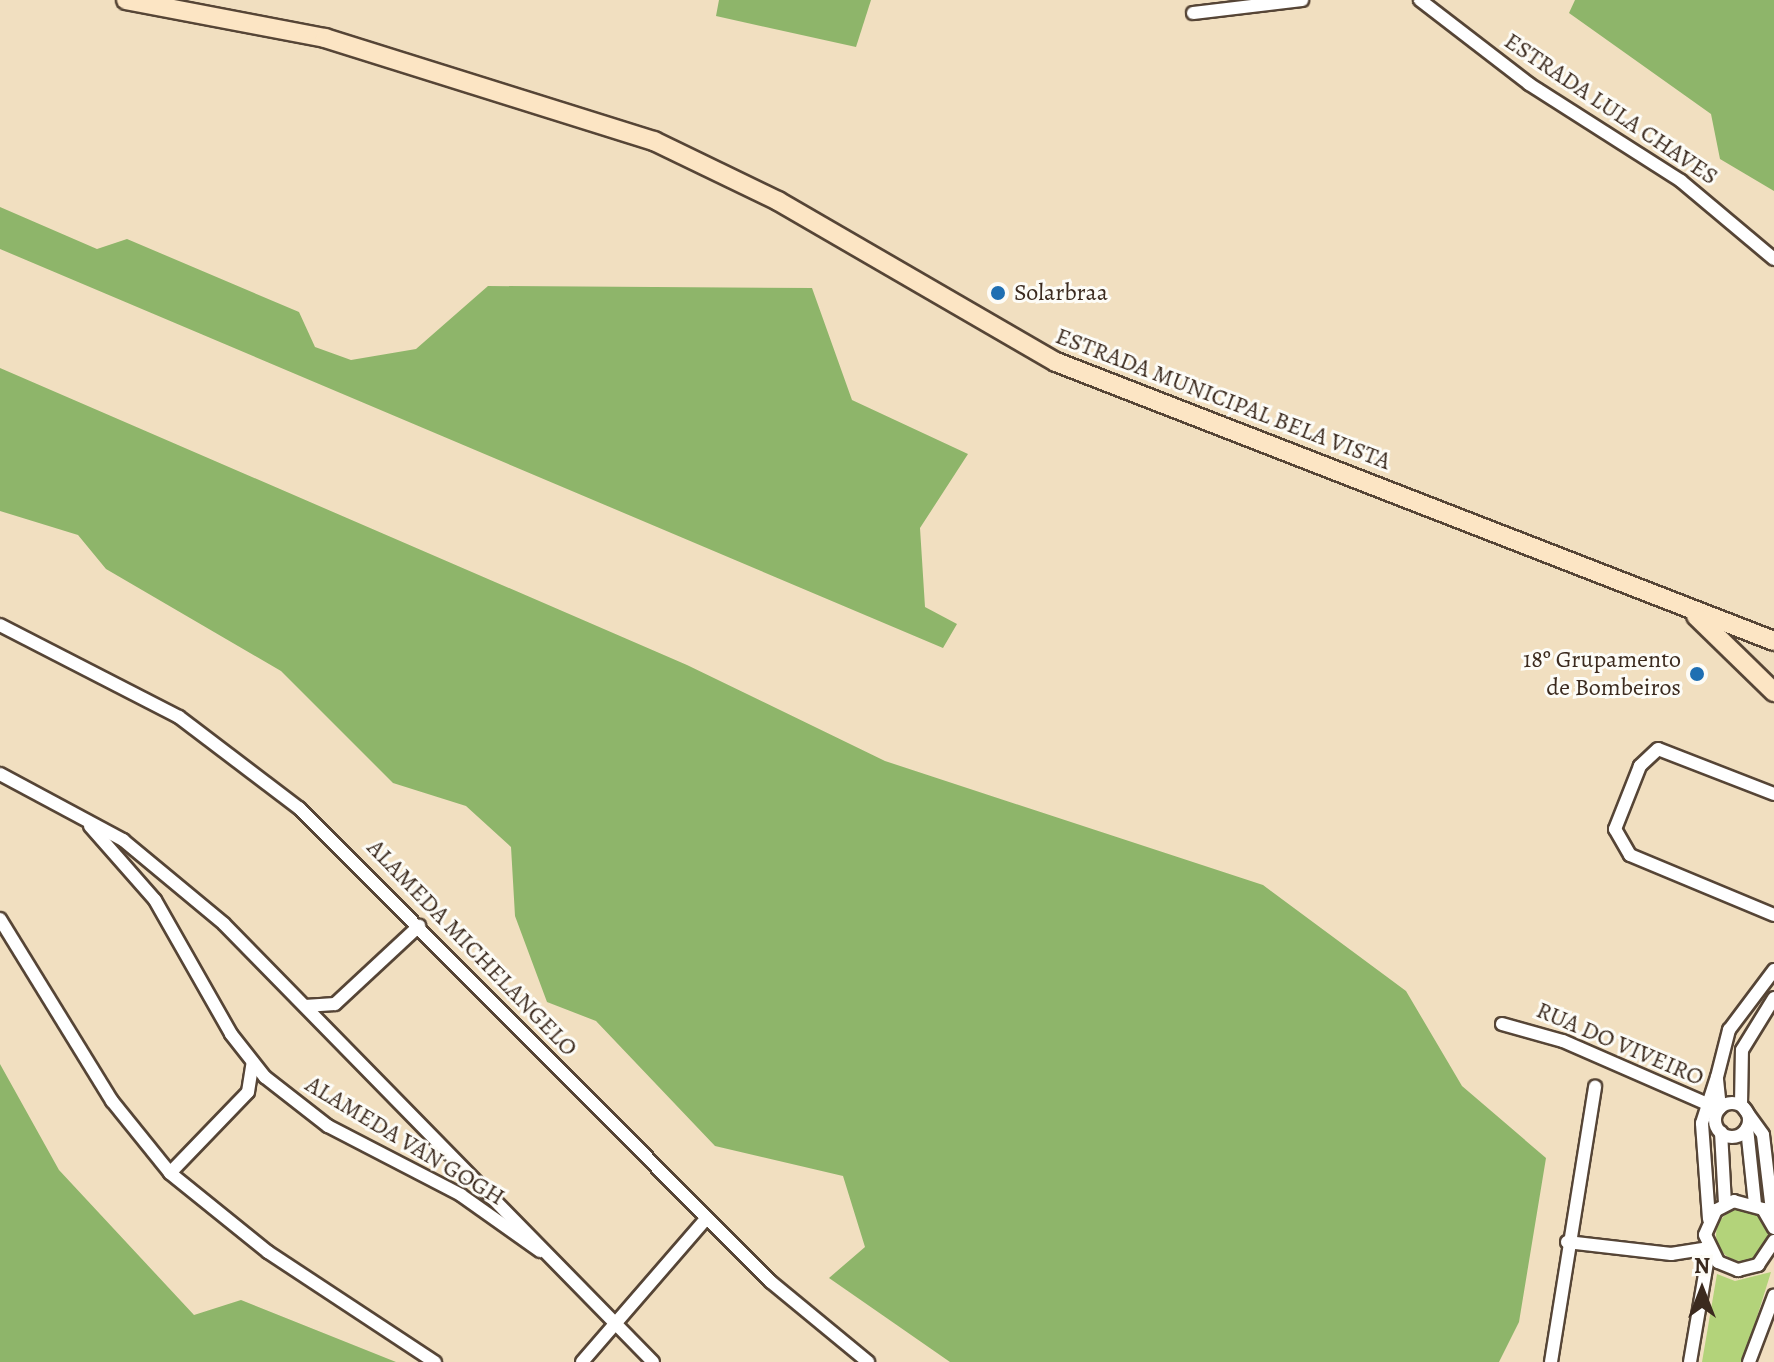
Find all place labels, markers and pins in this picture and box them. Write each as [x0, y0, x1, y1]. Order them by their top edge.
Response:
place label: Solarbraa [1014, 279, 1108, 307]
marker: Solarbraa [989, 284, 1007, 302]
place label: 18º Grupamento de Bombeiros [1523, 646, 1681, 702]
marker: 18º Grupamento de Bombeiros [1688, 665, 1706, 683]

